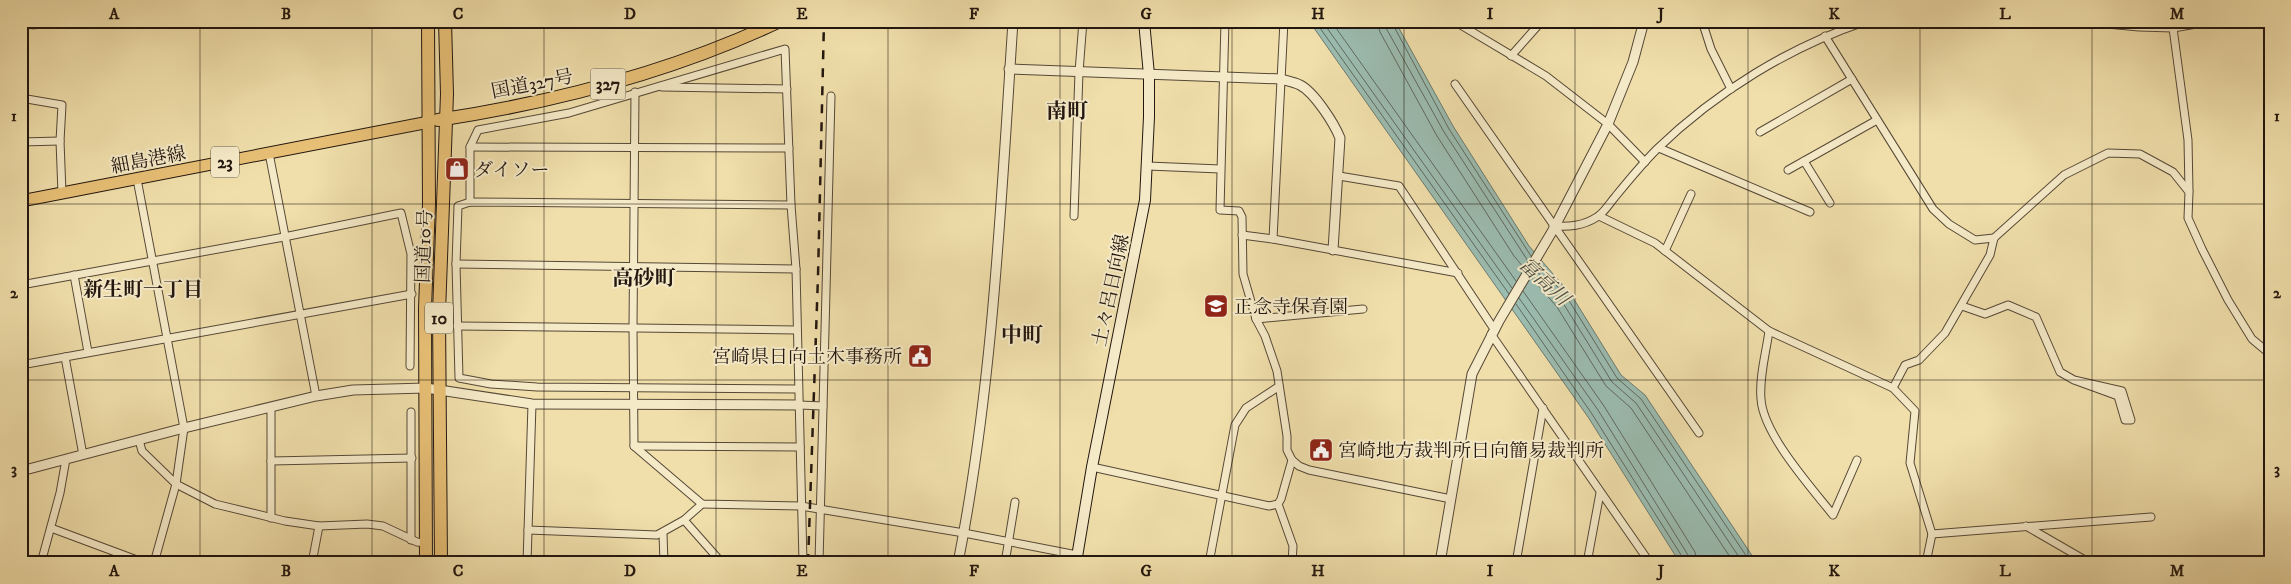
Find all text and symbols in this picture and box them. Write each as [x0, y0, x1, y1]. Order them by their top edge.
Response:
text: A [108, 4, 120, 24]
text: B [281, 4, 291, 24]
text: C [453, 4, 463, 24]
text: D [624, 4, 636, 24]
text: E [796, 4, 808, 24]
text: F [969, 4, 979, 24]
text: G [1140, 4, 1152, 24]
text: H [1311, 4, 1325, 24]
text: I [1487, 4, 1494, 24]
text: J [1656, 4, 1665, 24]
text: K [1828, 4, 1840, 24]
text: L [1999, 4, 2011, 24]
text: M [2170, 4, 2185, 24]
street label: 国道327号 [489, 65, 575, 104]
road number: 327 [590, 68, 626, 100]
district label: 南町 [1046, 99, 1088, 125]
text: 1 [11, 106, 17, 126]
text: 1 [2274, 106, 2280, 126]
street label: 細島港線 [109, 142, 188, 179]
road number: 23 [211, 146, 239, 178]
shop icon: ダイソー [444, 156, 470, 182]
place label: ダイソー [474, 159, 550, 182]
street label: 国道10号 [412, 209, 437, 284]
street label: 土々呂日向線 [1088, 232, 1135, 348]
water label: 富高川 [1514, 252, 1576, 313]
district label: 高砂町 [613, 266, 676, 292]
district label: 新生町一丁目 [83, 278, 203, 303]
text: 2 [10, 283, 19, 303]
text: 2 [2273, 283, 2282, 303]
school or university icon: 正念寺保育園 [1203, 293, 1229, 319]
place label: 正念寺保育園 [1234, 296, 1348, 319]
road number: 10 [425, 302, 453, 334]
district label: 中町 [1001, 323, 1043, 349]
public building icon: 宮崎県日向土木事務所 [907, 343, 933, 369]
place label: 宮崎県日向土木事務所 [712, 346, 902, 369]
public building icon: 宮崎地方裁判所日向簡易裁判所 [1308, 437, 1334, 463]
place label: 宮崎地方裁判所日向簡易裁判所 [1338, 440, 1604, 463]
text: 3 [11, 459, 17, 479]
text: 3 [2274, 459, 2280, 479]
text: A [108, 561, 120, 581]
text: B [281, 561, 291, 581]
text: C [453, 561, 463, 581]
text: D [624, 561, 636, 581]
text: E [796, 561, 808, 581]
text: F [969, 561, 979, 581]
text: G [1140, 561, 1152, 581]
text: H [1311, 561, 1325, 581]
text: I [1487, 561, 1494, 581]
text: J [1656, 561, 1665, 581]
text: K [1828, 561, 1840, 581]
text: L [1999, 561, 2011, 581]
text: M [2170, 561, 2185, 581]

